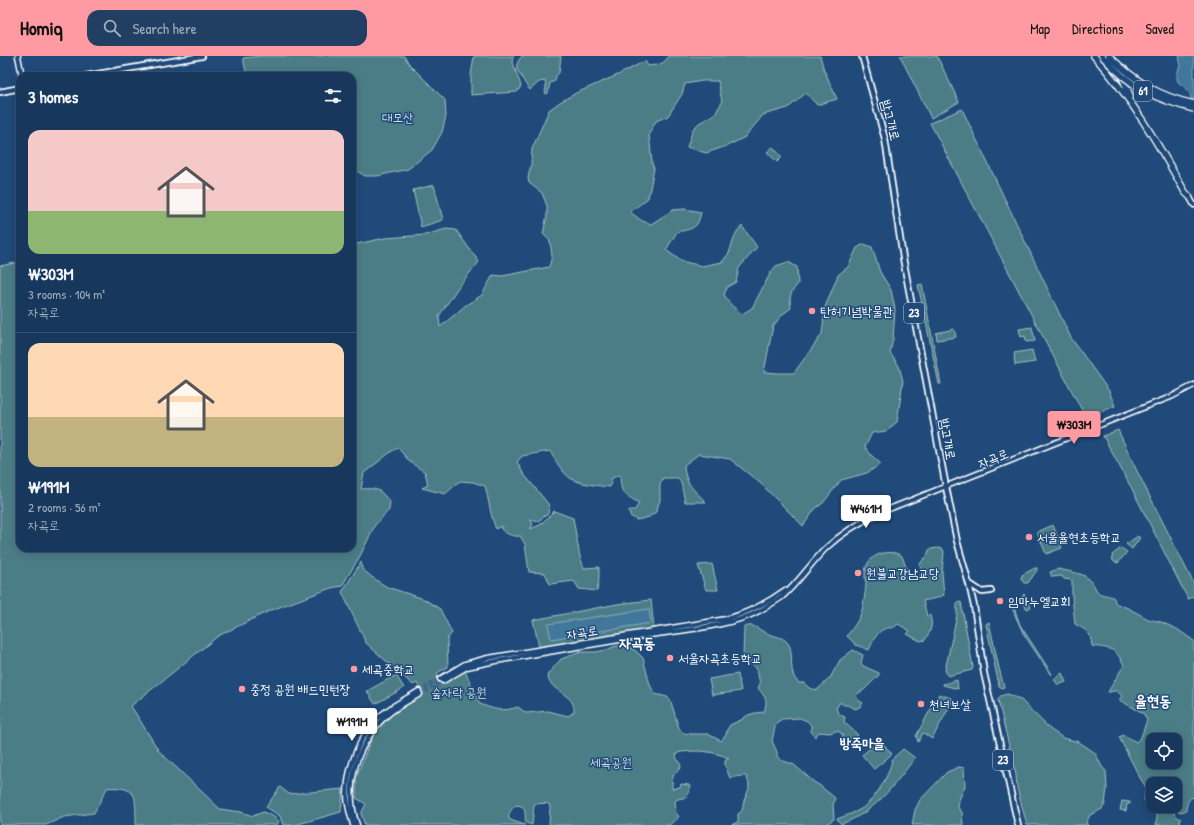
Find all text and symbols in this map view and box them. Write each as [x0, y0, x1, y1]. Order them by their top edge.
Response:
search box [87, 10, 367, 46]
text: Homiq [20, 15, 63, 41]
icon: search [101, 17, 123, 39]
text: Search here [133, 18, 197, 39]
text: Map [1030, 19, 1050, 38]
text: Directions [1072, 19, 1123, 38]
text: Saved [1145, 19, 1174, 38]
road number: 61 [1134, 81, 1152, 101]
text: 3 homes [28, 85, 78, 108]
icon: filters [322, 85, 344, 107]
street label: 밤고개로 [877, 98, 905, 142]
park label: 대모산 [382, 108, 414, 126]
icon: home [150, 156, 222, 228]
text: ₩303M [28, 262, 74, 285]
text: 3 rooms · 104 m² [28, 285, 105, 303]
place label: 탄허기념박물관 [820, 302, 893, 320]
text: 자곡로 [28, 303, 59, 321]
road number: 23 [904, 303, 924, 323]
marker: 탄허기념박물관 [807, 306, 817, 316]
icon: home [150, 369, 222, 441]
pin: ₩303M [1046, 411, 1102, 445]
text: ₩303M [1057, 415, 1091, 433]
street label: 밤고개로 [936, 417, 960, 461]
street label: 자곡로 [975, 444, 1011, 472]
text: ₩191M [28, 475, 69, 498]
pin: ₩461M [838, 495, 894, 529]
text: 2 rooms · 56 m² [28, 498, 101, 516]
text: ₩461M [850, 499, 882, 517]
text: 자곡로 [28, 516, 59, 534]
place label: 서울율현초등학교 [1037, 528, 1121, 546]
marker: 서울율현초등학교 [1024, 532, 1034, 542]
place label: 원불교강남교당 [866, 564, 940, 582]
marker: 원불교강남교당 [853, 568, 863, 578]
place label: 임마누엘교회 [1008, 592, 1071, 610]
marker: 임마누엘교회 [995, 596, 1005, 606]
street label: 자곡로 [565, 621, 599, 643]
district label: 자곡동 [619, 632, 655, 653]
place label: 서울자곡초등학교 [678, 649, 762, 667]
marker: 서울자곡초등학교 [665, 653, 675, 663]
place label: 세곡중학교 [362, 660, 414, 678]
marker: 세곡중학교 [349, 664, 359, 674]
place label: 중정 공원 배드민턴장 [250, 680, 350, 698]
park label: 숲자락 공원 [431, 683, 487, 701]
marker: 중정 공원 배드민턴장 [237, 684, 247, 694]
district label: 율현동 [1135, 690, 1171, 711]
place label: 천녀보살 [929, 695, 971, 713]
marker: 천녀보살 [916, 699, 926, 709]
pin: ₩191M [324, 708, 380, 742]
text: ₩191M [336, 712, 368, 730]
district label: 방죽마을 [839, 733, 885, 752]
map controls [1146, 733, 1182, 813]
button: locate [1146, 733, 1182, 769]
road number: 23 [993, 750, 1013, 770]
park label: 세곡공원 [590, 753, 632, 771]
button: layers [1146, 777, 1182, 813]

